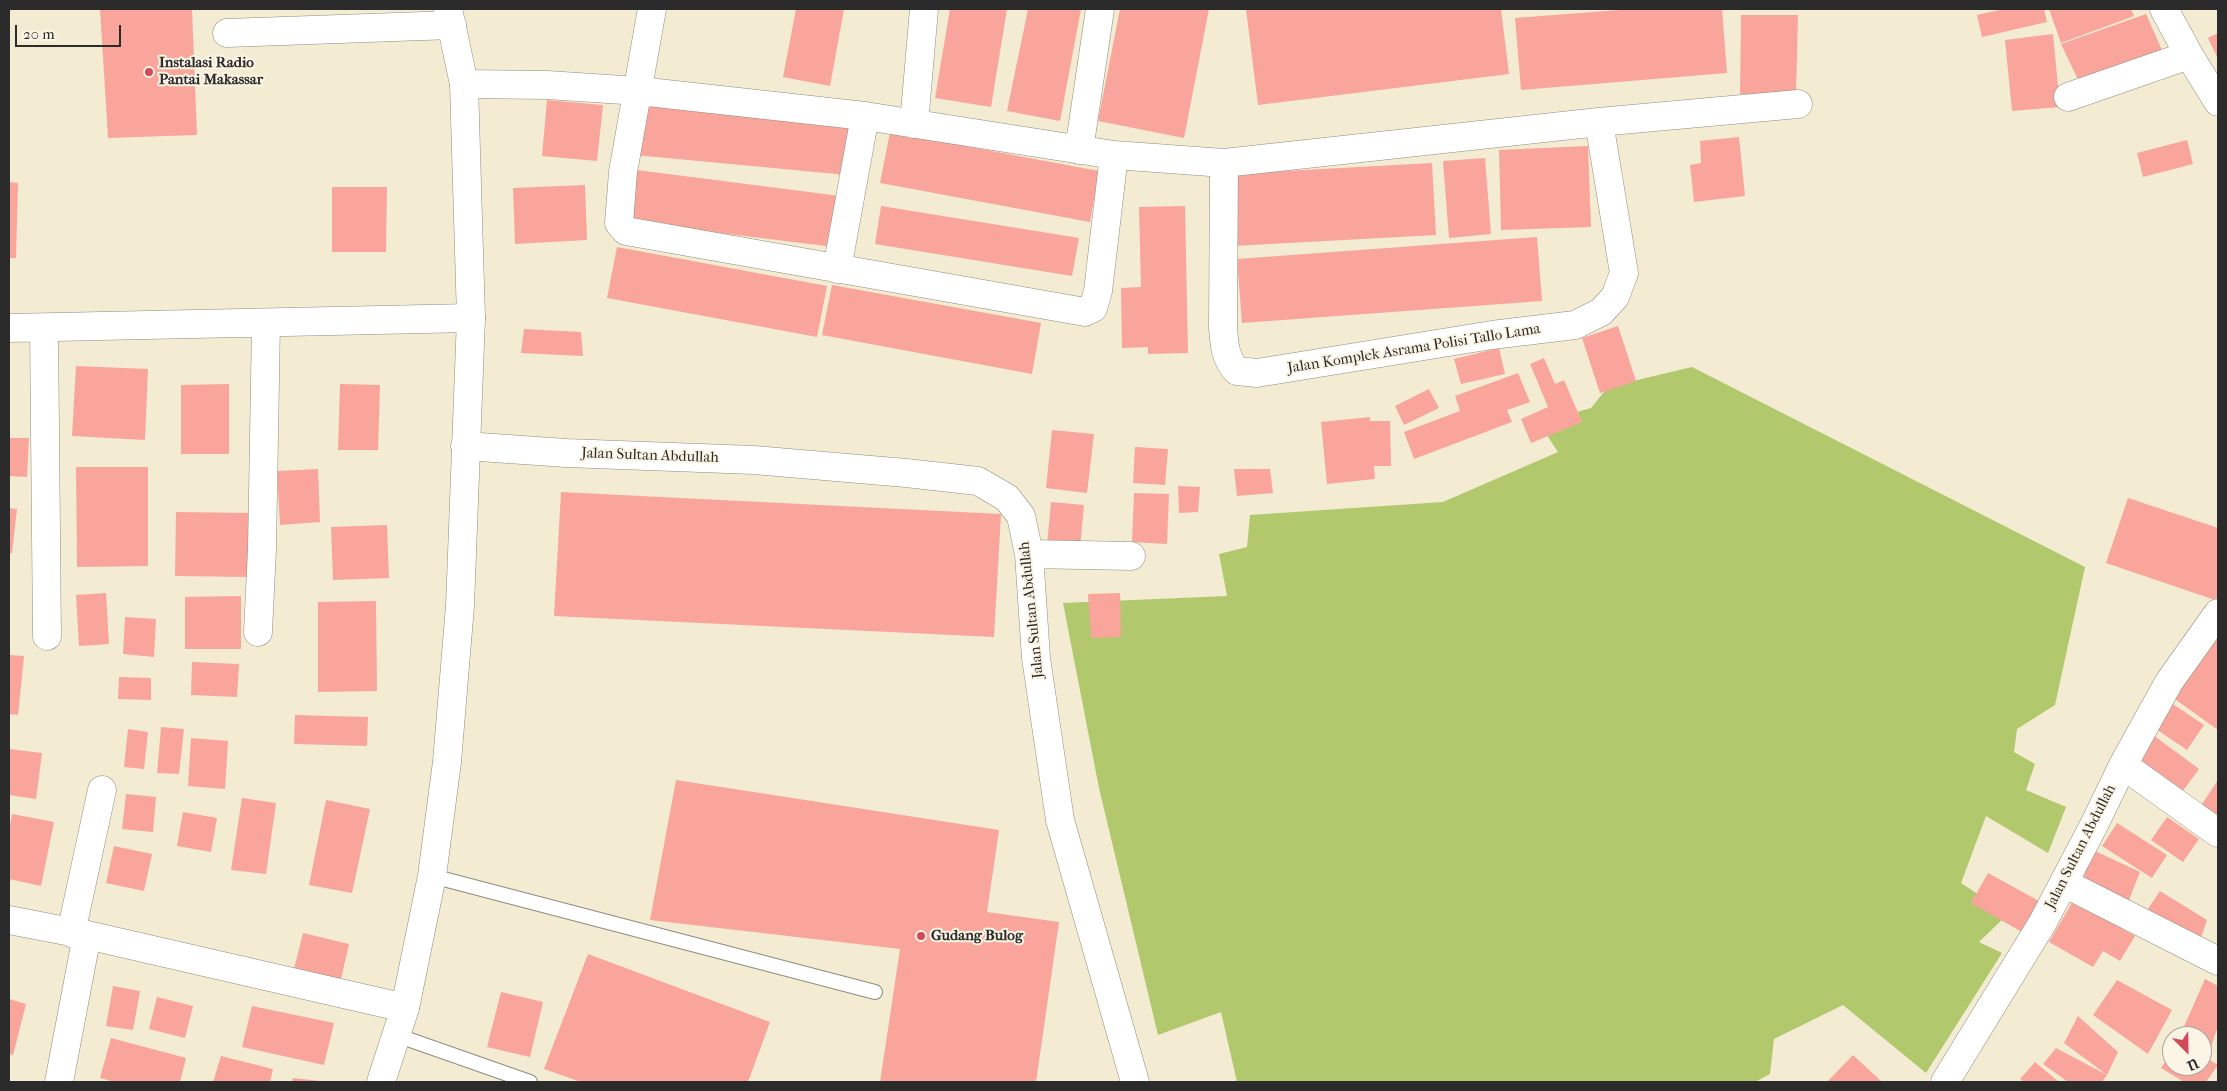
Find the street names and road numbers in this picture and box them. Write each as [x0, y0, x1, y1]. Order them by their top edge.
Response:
street label: Jalan Komplek Asrama Polisi Tallo Lama [1286, 320, 1542, 378]
street label: Jalan Sultan Abdullah [581, 445, 719, 467]
street label: Jalan Sultan Abdullah [1016, 541, 1048, 679]
street label: Jalan Sultan Abdullah [2042, 782, 2120, 912]

